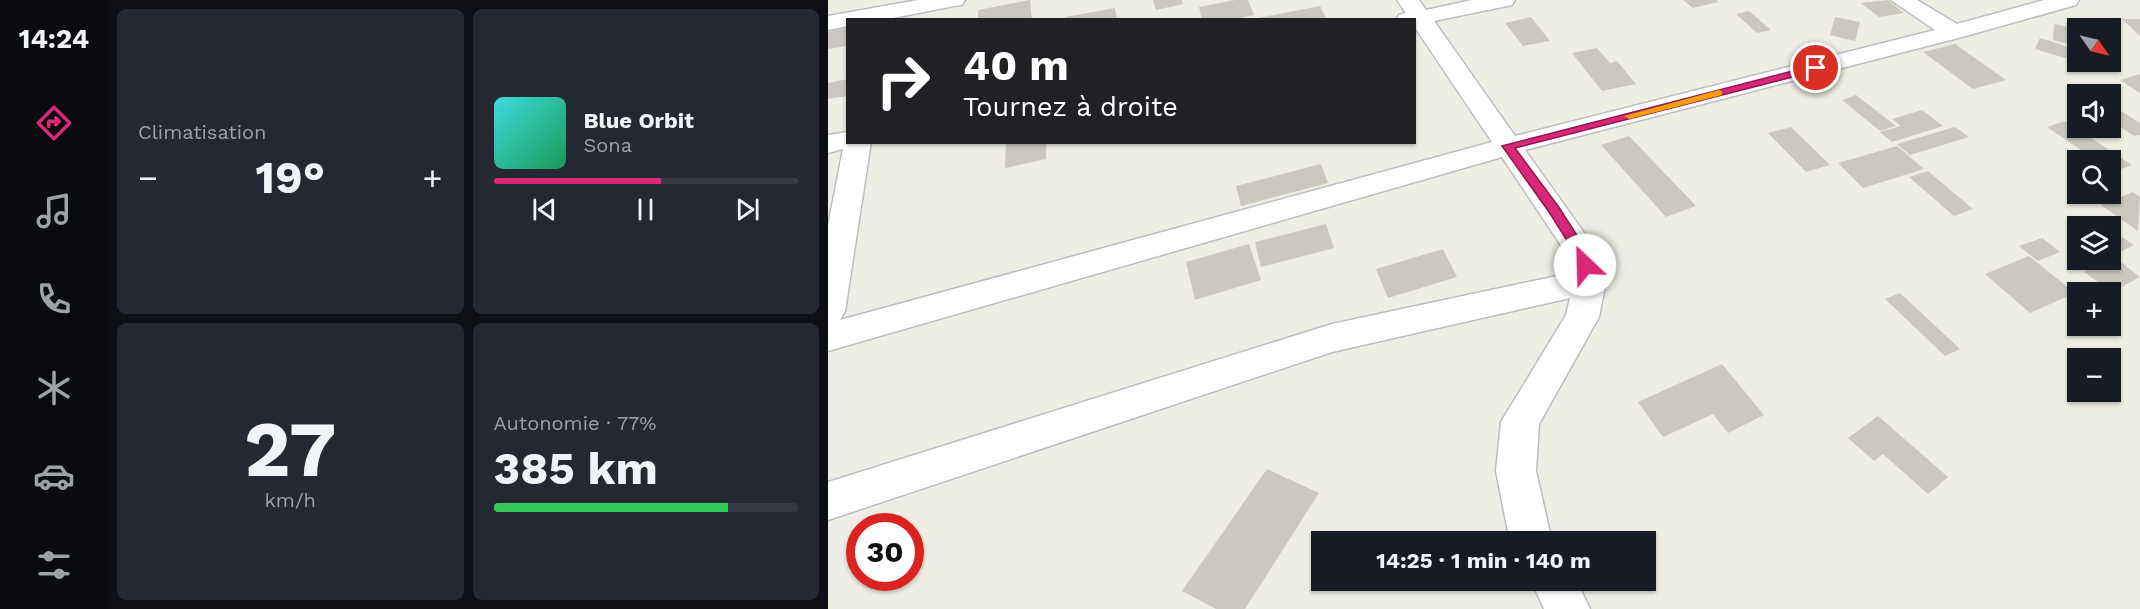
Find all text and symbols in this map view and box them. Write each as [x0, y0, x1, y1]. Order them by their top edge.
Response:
north arrow [2067, 18, 2121, 72]
map controls [2067, 18, 2121, 402]
text: 14:24 [19, 23, 89, 55]
text: 40 m [963, 41, 1069, 90]
icon: right [864, 42, 942, 120]
pin [1790, 42, 1841, 93]
icon: arrive [1799, 51, 1832, 84]
button: sound [2067, 84, 2121, 138]
text: Tournez à droite [963, 91, 1178, 123]
icon: directions [33, 102, 75, 144]
text: Blue Orbit [584, 108, 694, 133]
text: Climatisation [138, 120, 266, 144]
text: Sona [584, 133, 632, 157]
button: search [2067, 150, 2121, 204]
text: 19° [256, 151, 325, 204]
text: − [138, 158, 158, 197]
text: + [423, 158, 442, 197]
icon: music [33, 190, 75, 232]
icon: previous [528, 193, 561, 226]
icon: pause [629, 193, 662, 226]
icon: next [731, 193, 764, 226]
button: layers [2067, 216, 2121, 270]
position arrow [1553, 233, 1617, 297]
icon: phone [33, 278, 75, 320]
button: + [2067, 282, 2121, 336]
button: − [2067, 348, 2121, 402]
icon: climate [33, 367, 75, 409]
text: 27 [244, 403, 337, 495]
text: Autonomie · 77% [494, 411, 656, 435]
text: 385 km [494, 442, 658, 495]
icon: car [33, 455, 75, 497]
text: km/h [264, 488, 316, 512]
speed limit sign: 30 [846, 513, 924, 591]
icon: filters [33, 544, 75, 586]
text: 14:25 · 1 min · 140 m [1376, 548, 1591, 573]

